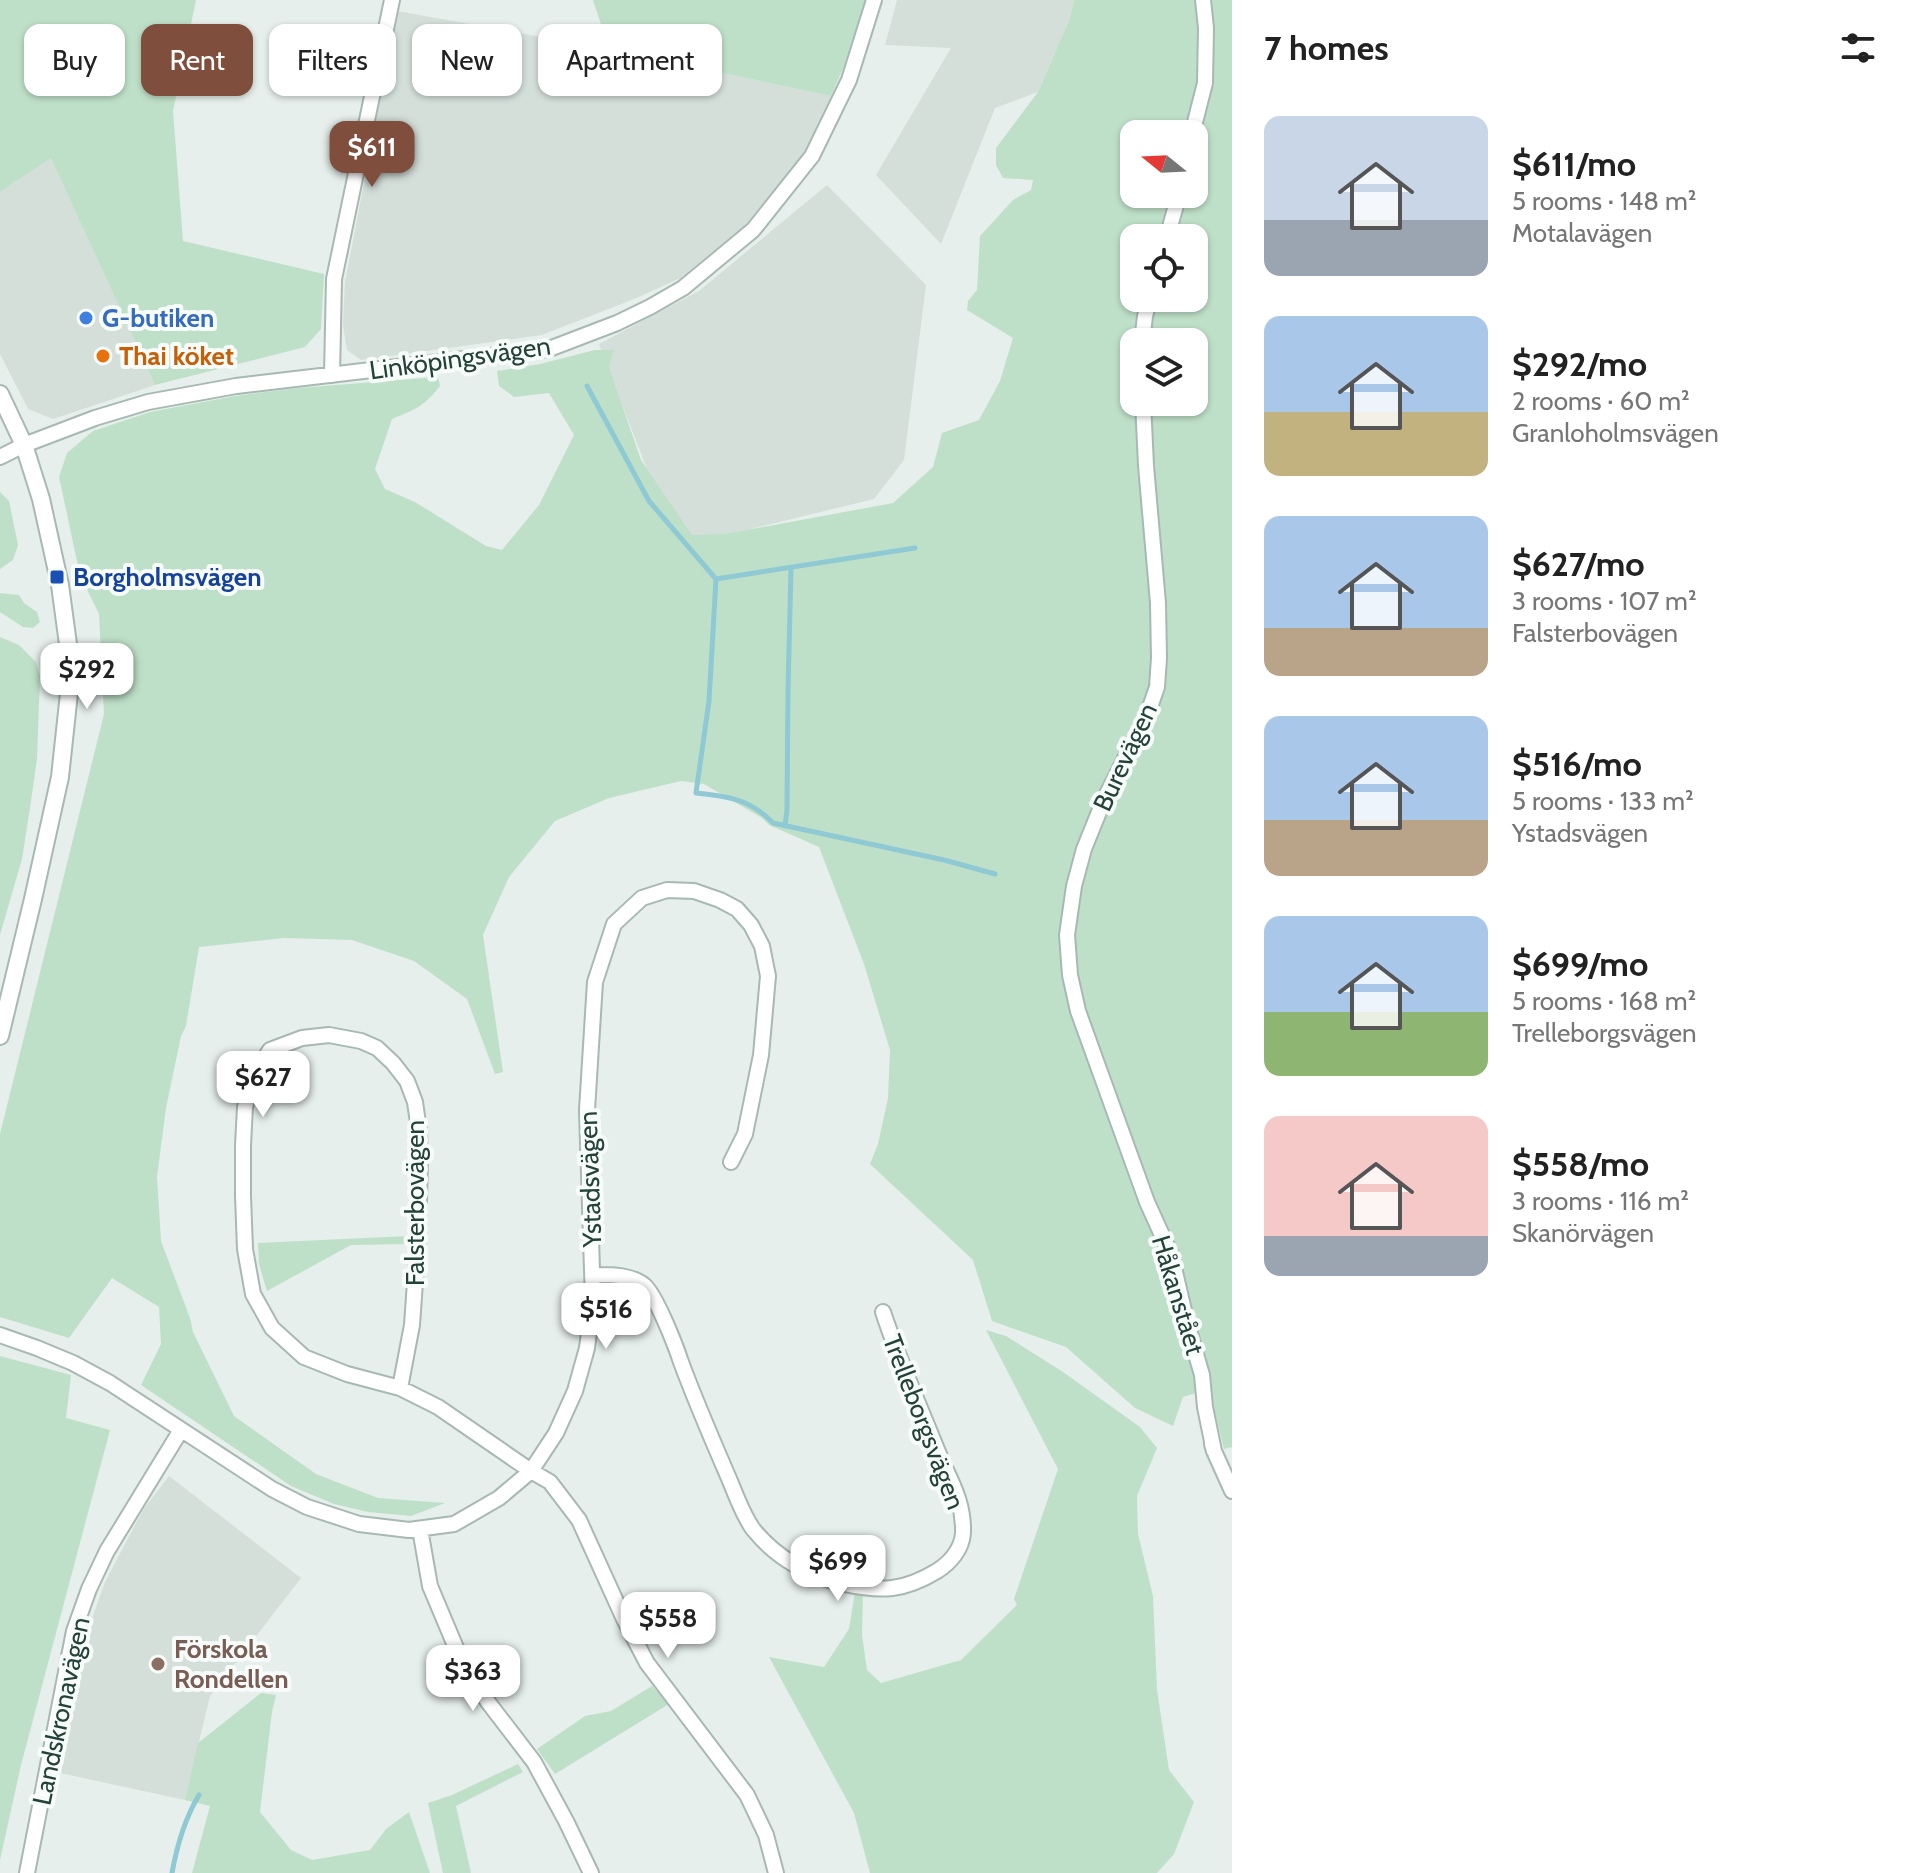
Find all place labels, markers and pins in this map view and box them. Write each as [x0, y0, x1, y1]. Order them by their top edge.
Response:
pin: $611 [325, 121, 419, 189]
place label: G-butiken [102, 302, 214, 334]
marker: G-butiken [77, 309, 95, 327]
place label: Thai köket [119, 340, 234, 372]
marker: Thai köket [94, 347, 112, 365]
place label: Borgholmsvägen [73, 561, 262, 593]
marker: Borgholmsvägen [48, 568, 66, 586]
pin: $292 [40, 643, 134, 711]
pin: $627 [216, 1051, 310, 1119]
pin: $516 [559, 1283, 653, 1351]
pin: $699 [791, 1535, 885, 1603]
pin: $558 [621, 1592, 715, 1660]
place label: Förskola Rondellen [174, 1633, 288, 1695]
pin: $363 [426, 1645, 520, 1713]
marker: Förskola Rondellen [149, 1655, 167, 1673]

